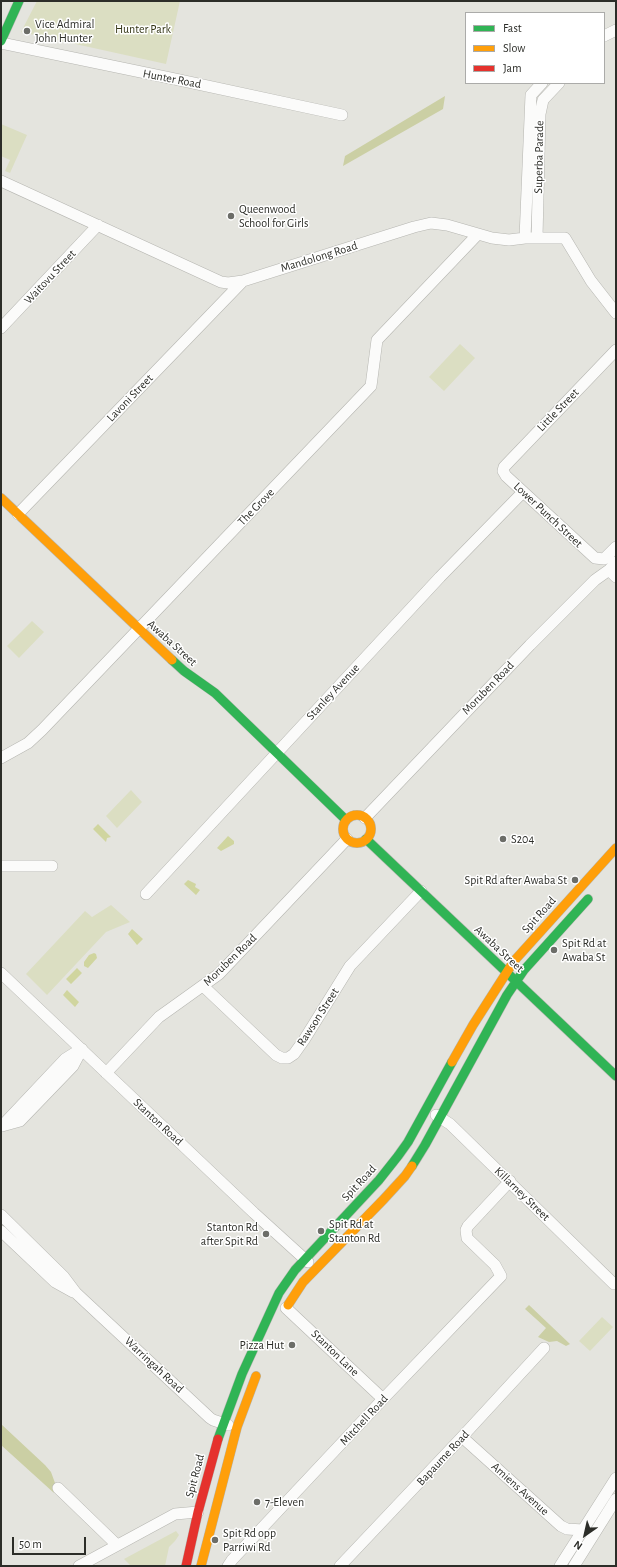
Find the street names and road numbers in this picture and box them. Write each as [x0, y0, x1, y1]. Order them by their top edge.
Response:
street label: Hunter Road [142, 66, 202, 92]
street label: Superba Parade [531, 120, 547, 194]
street label: Mandolong Road [279, 238, 359, 276]
street label: Waitovu Street [21, 247, 79, 307]
street label: Lavoni Street [104, 371, 156, 425]
street label: Little Street [534, 385, 582, 435]
street label: Lower Punch Street [510, 479, 586, 551]
street label: The Grove [235, 485, 277, 529]
street label: Awaba Street [144, 617, 200, 669]
street label: Moruben Road [459, 658, 517, 718]
street label: Stanley Avenue [303, 661, 363, 723]
street label: Spit Road [519, 894, 559, 936]
street label: Awaba Street [471, 923, 527, 975]
street label: Moruben Road [200, 931, 260, 989]
street label: Rawson Street [294, 985, 342, 1049]
street label: Stanton Road [130, 1095, 186, 1149]
street label: Spit Road [339, 1162, 379, 1204]
street label: Killarney Street [491, 1164, 553, 1224]
street label: Stanton Lane [308, 1327, 362, 1379]
street label: Warringah Road [121, 1334, 187, 1396]
street label: Mitchell Road [337, 1392, 391, 1448]
street label: Bapaume Road [414, 1427, 472, 1489]
street label: Spit Road [182, 1453, 208, 1499]
street label: Amiens Avenue [488, 1459, 552, 1519]

